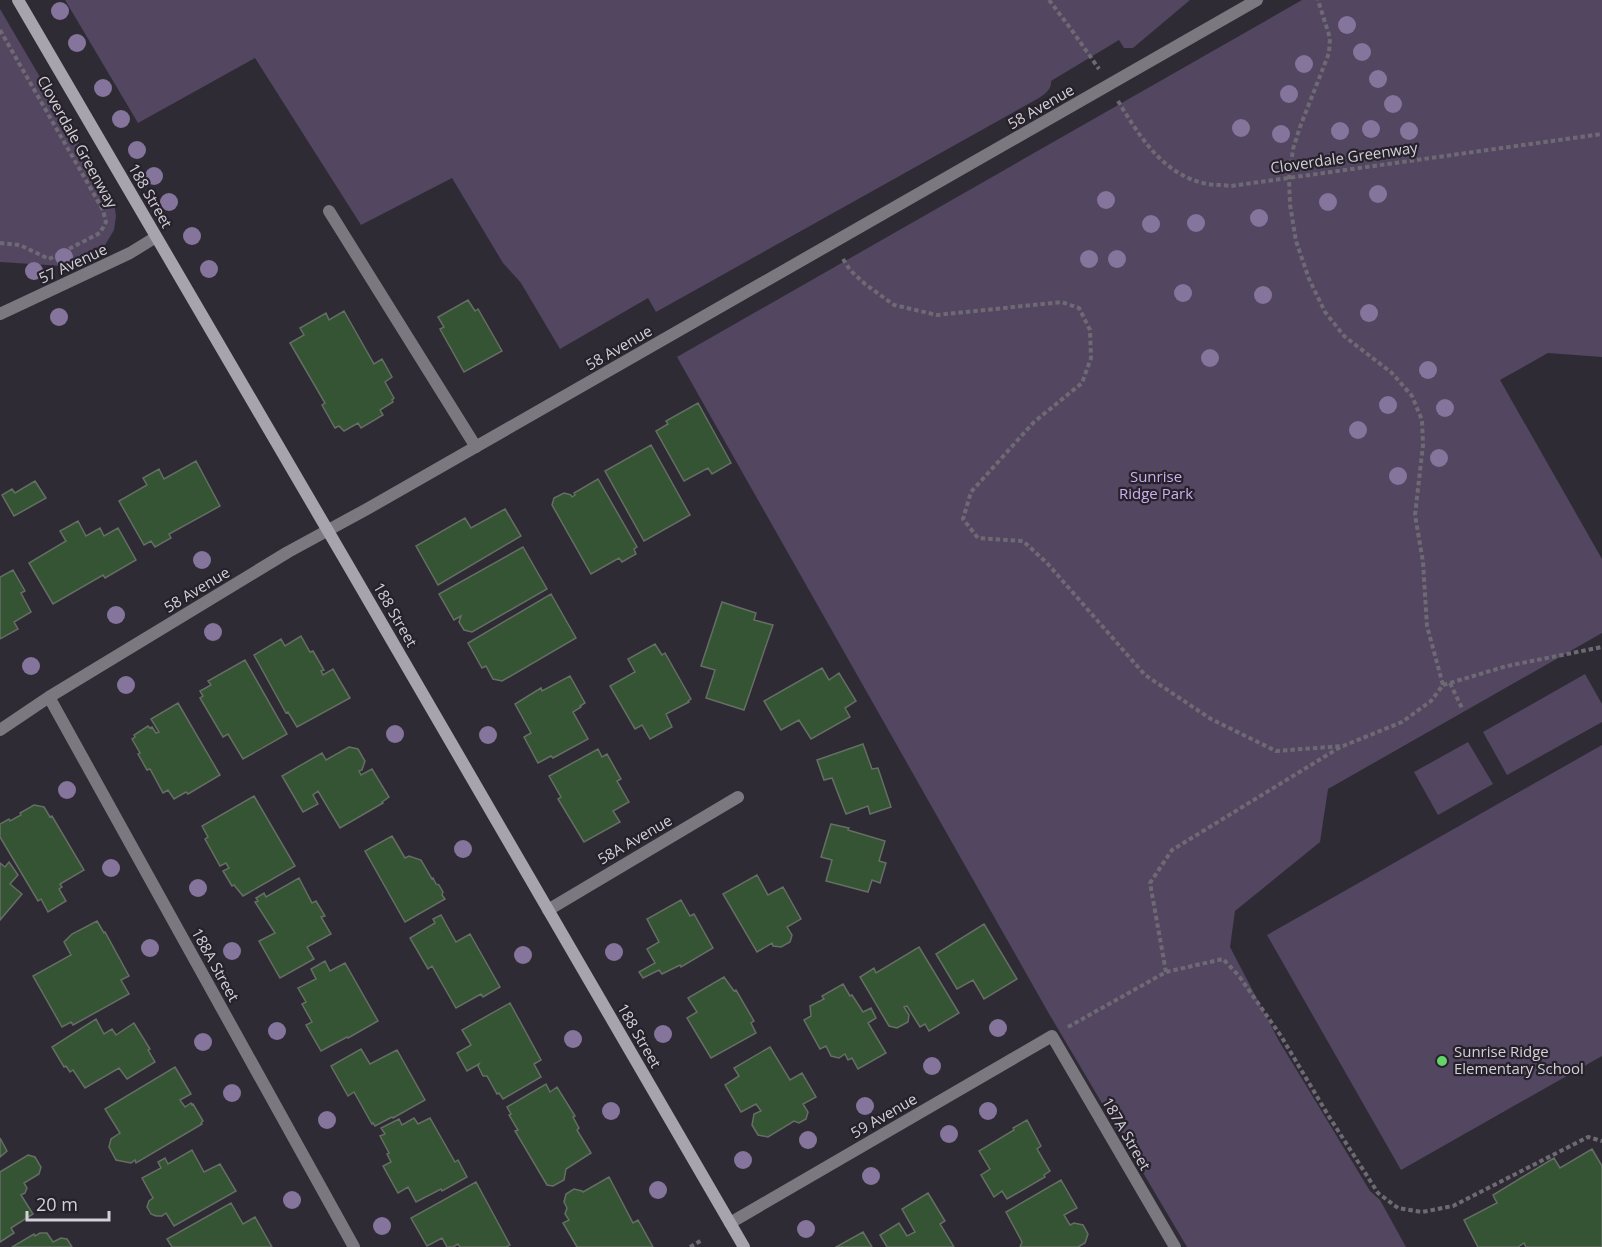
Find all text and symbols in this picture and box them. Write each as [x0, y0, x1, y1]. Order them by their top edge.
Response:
street label: Cloverdale Greenway [33, 72, 123, 212]
street label: 58 Avenue [1004, 79, 1077, 133]
street label: Cloverdale Greenway [1269, 137, 1419, 177]
street label: 188 Street [124, 160, 177, 231]
street label: 57 Avenue [35, 239, 110, 288]
street label: 58 Avenue [582, 320, 655, 374]
park label: Sunrise Ridge Park [1119, 466, 1193, 503]
street label: 58 Avenue [160, 562, 233, 617]
street label: 188 Street [369, 579, 422, 650]
street label: 58A Avenue [594, 810, 675, 868]
street label: 188A Street [187, 924, 244, 1005]
street label: 188 Street [613, 1000, 666, 1071]
place label: Sunrise Ridge Elementary School [1454, 1041, 1584, 1078]
marker: Sunrise Ridge Elementary School [1435, 1054, 1449, 1068]
street label: 59 Avenue [847, 1088, 920, 1142]
street label: 187A Street [1098, 1093, 1156, 1174]
scale bar [27, 1184, 110, 1222]
text: 20 m [36, 1192, 78, 1216]

